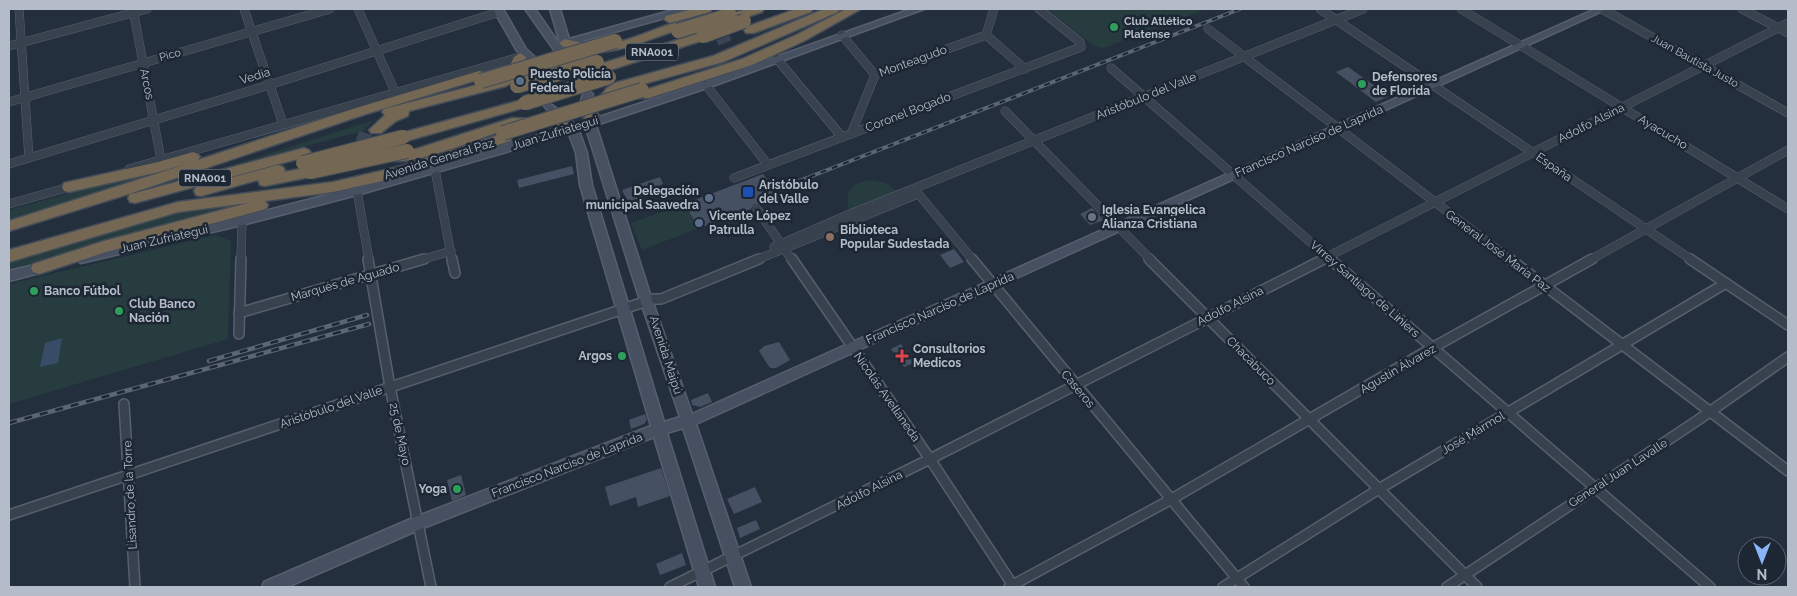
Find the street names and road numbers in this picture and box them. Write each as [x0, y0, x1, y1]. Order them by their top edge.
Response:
street label: Juan Bautista Justo [1649, 32, 1741, 91]
street label: Monteagudo [877, 42, 949, 80]
road number: RNA001 [626, 44, 678, 61]
street label: Pico [158, 46, 183, 64]
street label: Vedia [238, 65, 272, 87]
street label: Arcos [137, 67, 157, 101]
street label: Aristóbulo del Valle [1094, 69, 1198, 123]
street label: Coronel Bogado [863, 89, 953, 135]
street label: Adolfo Alsina [1555, 100, 1627, 146]
street label: Francisco Narciso de Laprida [1233, 102, 1385, 180]
street label: Ayacucho [1636, 112, 1690, 152]
street label: Juan Zufriategui [510, 113, 600, 153]
street label: Avenida General Paz [383, 136, 496, 182]
street label: España [1533, 150, 1575, 184]
road number: RNA001 [179, 170, 231, 187]
street label: General José María Paz [1443, 207, 1553, 295]
street label: Juan Zufriategui [119, 222, 209, 256]
street label: Virrey Santiago de Liniers [1307, 238, 1423, 341]
street label: Marqués de Aguado [289, 260, 401, 304]
street label: Francisco Narciso de Laprida [864, 269, 1016, 347]
street label: Adolfo Alsina [1194, 283, 1266, 329]
street label: Avenida Maipú [647, 314, 685, 396]
street label: Chacabuco [1224, 334, 1278, 388]
street label: Agustín Álvarez [1358, 342, 1439, 396]
street label: Nicolás Avellaneda [851, 350, 923, 444]
street label: Caseros [1058, 367, 1098, 411]
street label: Aristóbulo del Valle [278, 383, 384, 431]
street label: 25 de Mayo [387, 401, 413, 467]
street label: José Mármol [1439, 408, 1508, 457]
street label: Francisco Narciso de Laprida [490, 430, 644, 500]
street label: General Juan Lavalle [1566, 436, 1670, 510]
street label: Lisandro de la Torre [120, 440, 140, 550]
street label: Adolfo Alsina [833, 467, 905, 513]

